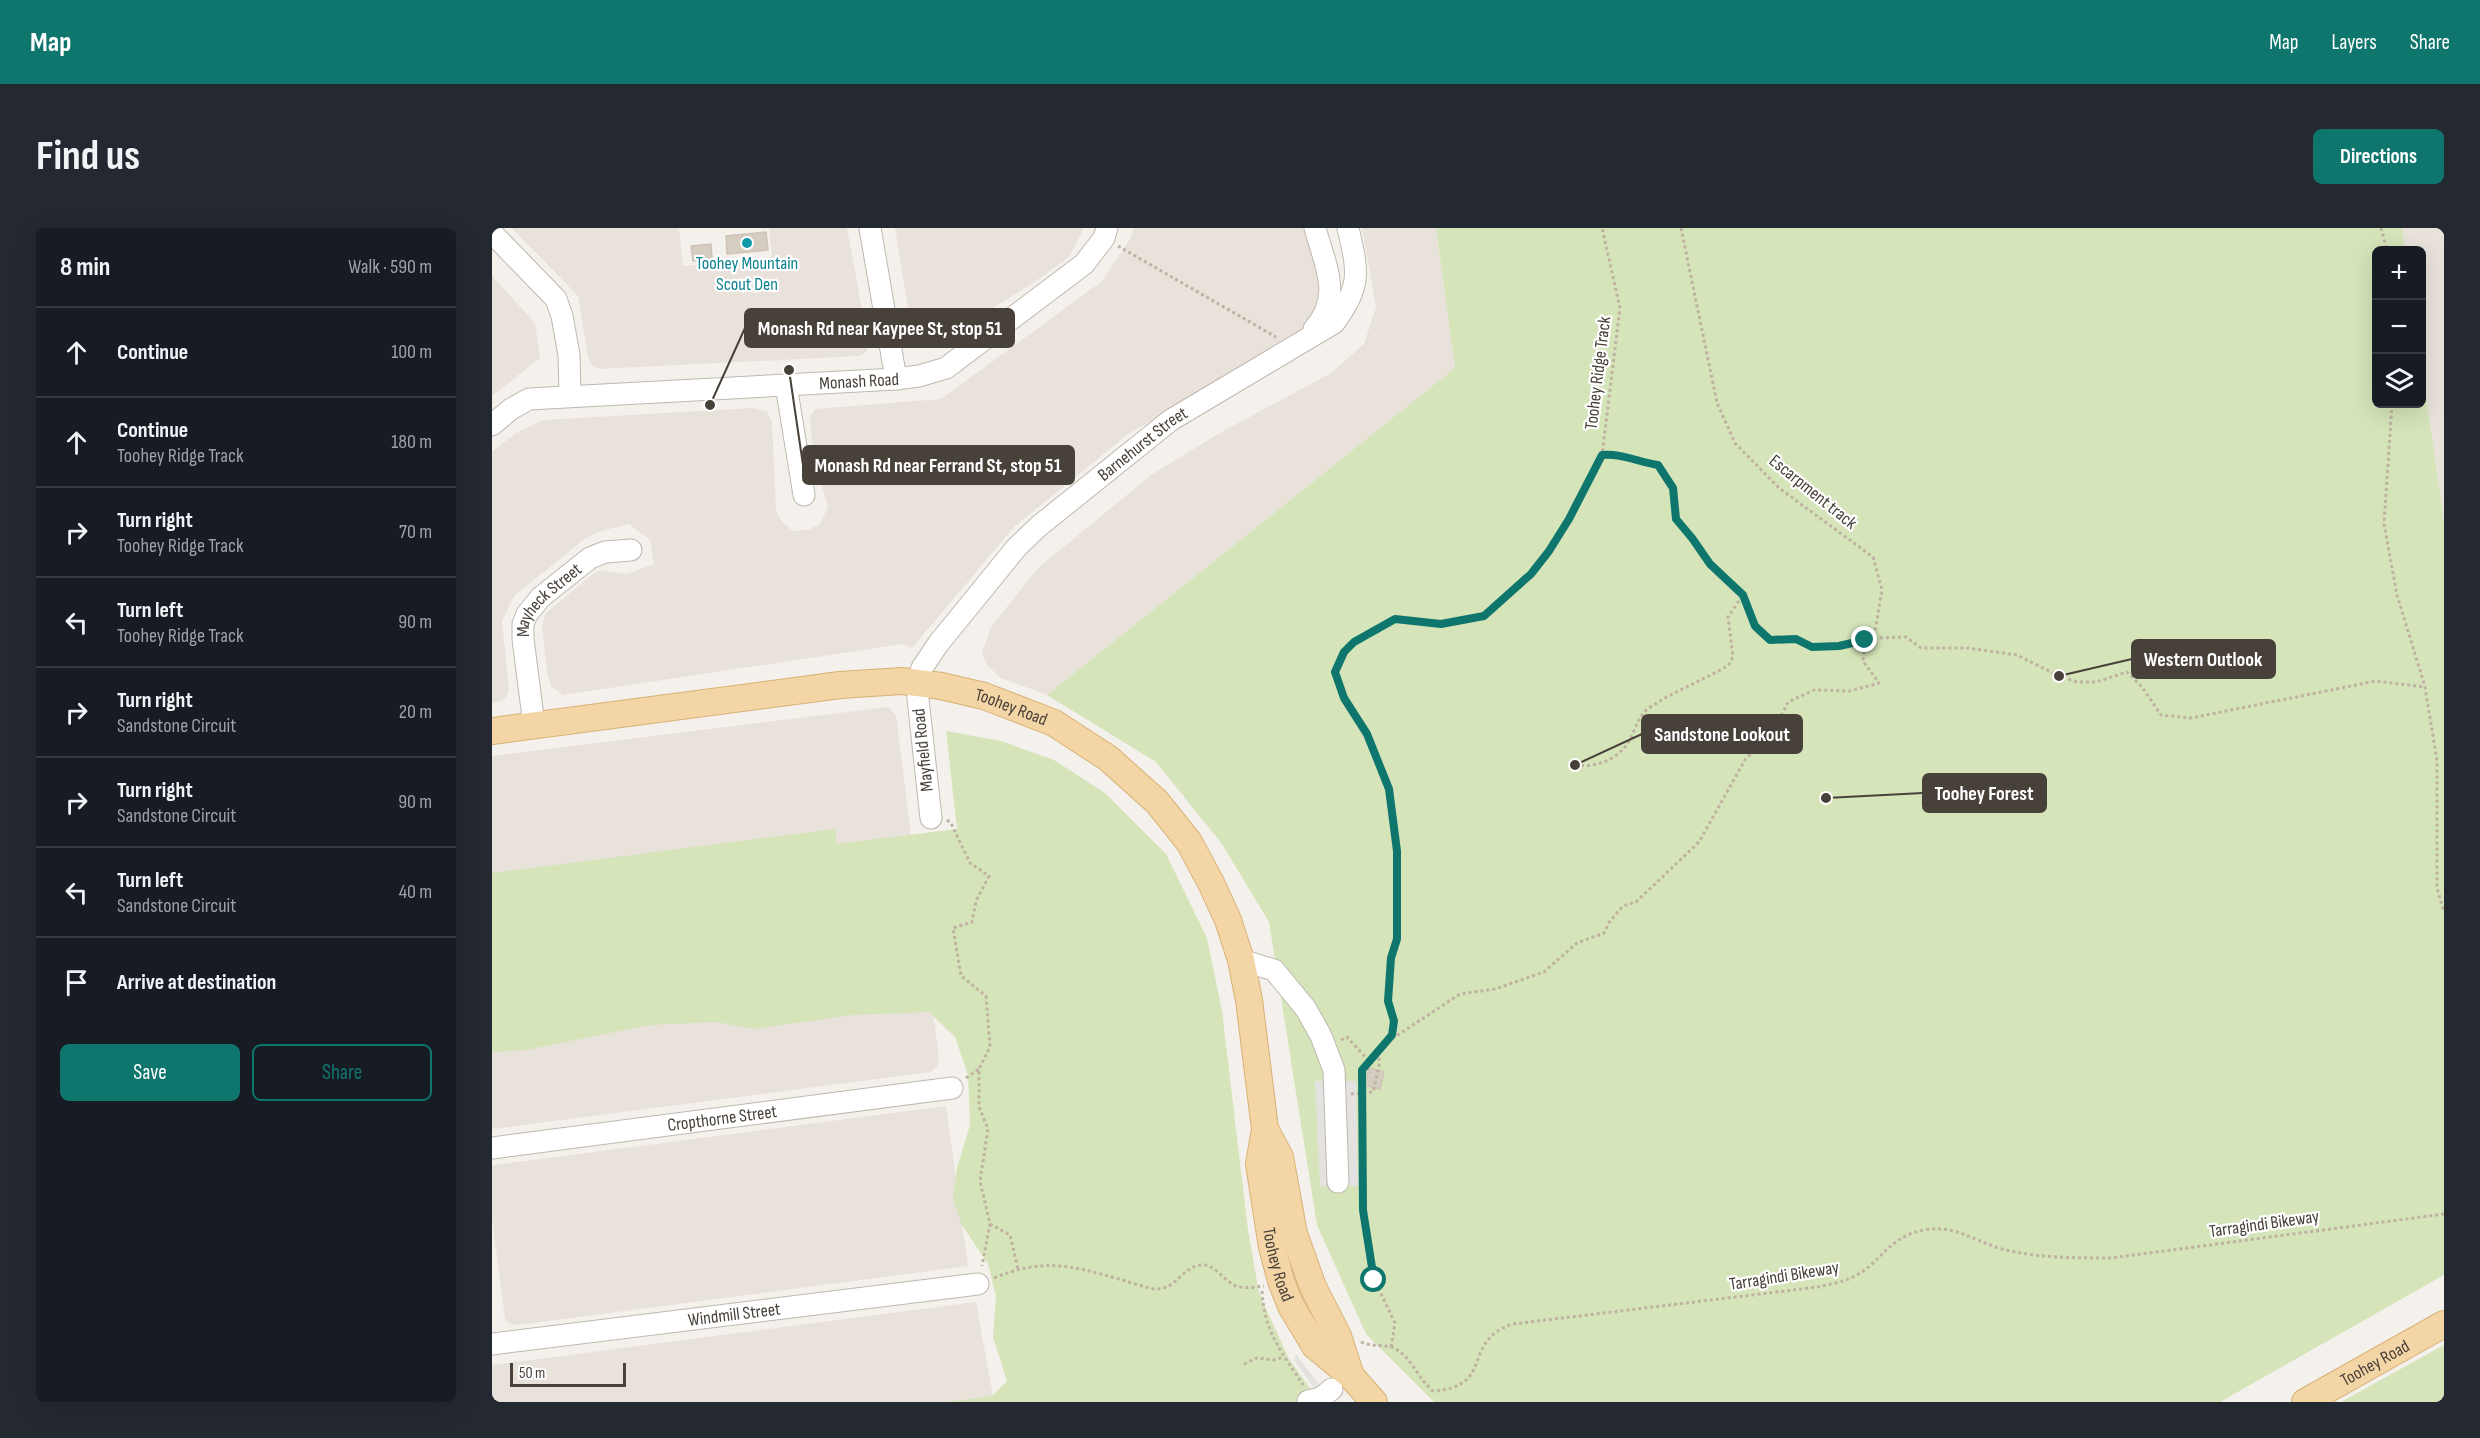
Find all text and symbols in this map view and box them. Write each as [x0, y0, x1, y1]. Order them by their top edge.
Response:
text: Map [30, 26, 71, 59]
text: Map [2269, 30, 2298, 55]
text: Layers [2331, 30, 2377, 55]
text: Share [2410, 30, 2450, 55]
button: Directions [2313, 129, 2444, 184]
text: Find us [36, 131, 140, 182]
marker: Toohey Mountain Scout Den [740, 236, 754, 250]
map controls [2372, 246, 2426, 408]
button: + [2372, 246, 2426, 300]
text: 8 min [60, 252, 110, 283]
place label: Toohey Mountain Scout Den [696, 253, 798, 295]
text: Walk · 590 m [348, 255, 432, 279]
button: − [2372, 300, 2426, 354]
callout: Monash Rd near Kaypee St, stop 51 [745, 309, 1014, 347]
street label: Toohey Ridge Track [1581, 315, 1615, 431]
text: Monash Rd near Kaypee St, stop 51 [758, 317, 1002, 341]
icon: ahead [60, 336, 93, 369]
text: Continue [117, 339, 188, 366]
text: 100 m [391, 340, 432, 364]
button: layers [2372, 354, 2426, 408]
street label: Monash Road [819, 368, 900, 394]
street label: Barnehurst Street [1093, 402, 1192, 485]
text: Continue [117, 417, 188, 444]
icon: ahead [60, 426, 93, 459]
text: 180 m [391, 430, 432, 454]
text: Toohey Ridge Track [117, 444, 244, 468]
callout: Monash Rd near Ferrand St, stop 51 [803, 446, 1074, 484]
street label: Escarpment track [1765, 450, 1861, 534]
text: Monash Rd near Ferrand St, stop 51 [815, 454, 1062, 478]
text: Turn right [117, 507, 193, 534]
icon: right [60, 516, 93, 549]
text: 70 m [399, 520, 432, 544]
text: Toohey Ridge Track [117, 534, 244, 558]
street label: Mayheck Street [512, 558, 586, 637]
text: Turn left [117, 597, 183, 624]
icon: left [60, 606, 93, 639]
text: 90 m [398, 610, 432, 634]
text: Toohey Ridge Track [117, 624, 244, 648]
route end [1851, 626, 1877, 652]
callout: Western Outlook [2132, 640, 2275, 678]
text: Western Outlook [2144, 648, 2263, 672]
street label: Toohey Road [973, 684, 1051, 730]
text: Turn right [117, 687, 193, 714]
icon: right [60, 696, 93, 729]
text: 20 m [399, 700, 432, 724]
street label: Mayfield Road [908, 707, 938, 793]
text: Sandstone Circuit [117, 714, 236, 738]
callout: Sandstone Lookout [1642, 715, 1802, 753]
text: Sandstone Lookout [1654, 723, 1790, 747]
callout: Toohey Forest [1923, 774, 2046, 812]
text: Turn right [117, 777, 193, 804]
text: Toohey Forest [1934, 782, 2034, 806]
icon: right [60, 786, 93, 819]
text: 90 m [398, 790, 432, 814]
text: Sandstone Circuit [117, 804, 236, 828]
text: Turn left [117, 867, 183, 894]
icon: left [60, 876, 93, 909]
text: 40 m [399, 880, 432, 904]
text: Sandstone Circuit [117, 894, 236, 918]
icon: arrive [60, 966, 93, 999]
text: Arrive at destination [117, 969, 276, 996]
button: Save [60, 1044, 240, 1101]
button: Share [252, 1044, 432, 1101]
street label: Cropthorne Street [666, 1100, 779, 1136]
street label: Tarragindi Bikeway [2208, 1206, 2320, 1242]
street label: Toohey Road [1259, 1226, 1299, 1304]
street label: Tarragindi Bikeway [1728, 1257, 1840, 1295]
route start [1360, 1266, 1386, 1292]
street label: Windmill Street [687, 1298, 782, 1330]
street label: Toohey Road [2337, 1335, 2413, 1391]
scale bar [510, 1360, 626, 1388]
text: 50 m [519, 1364, 545, 1383]

